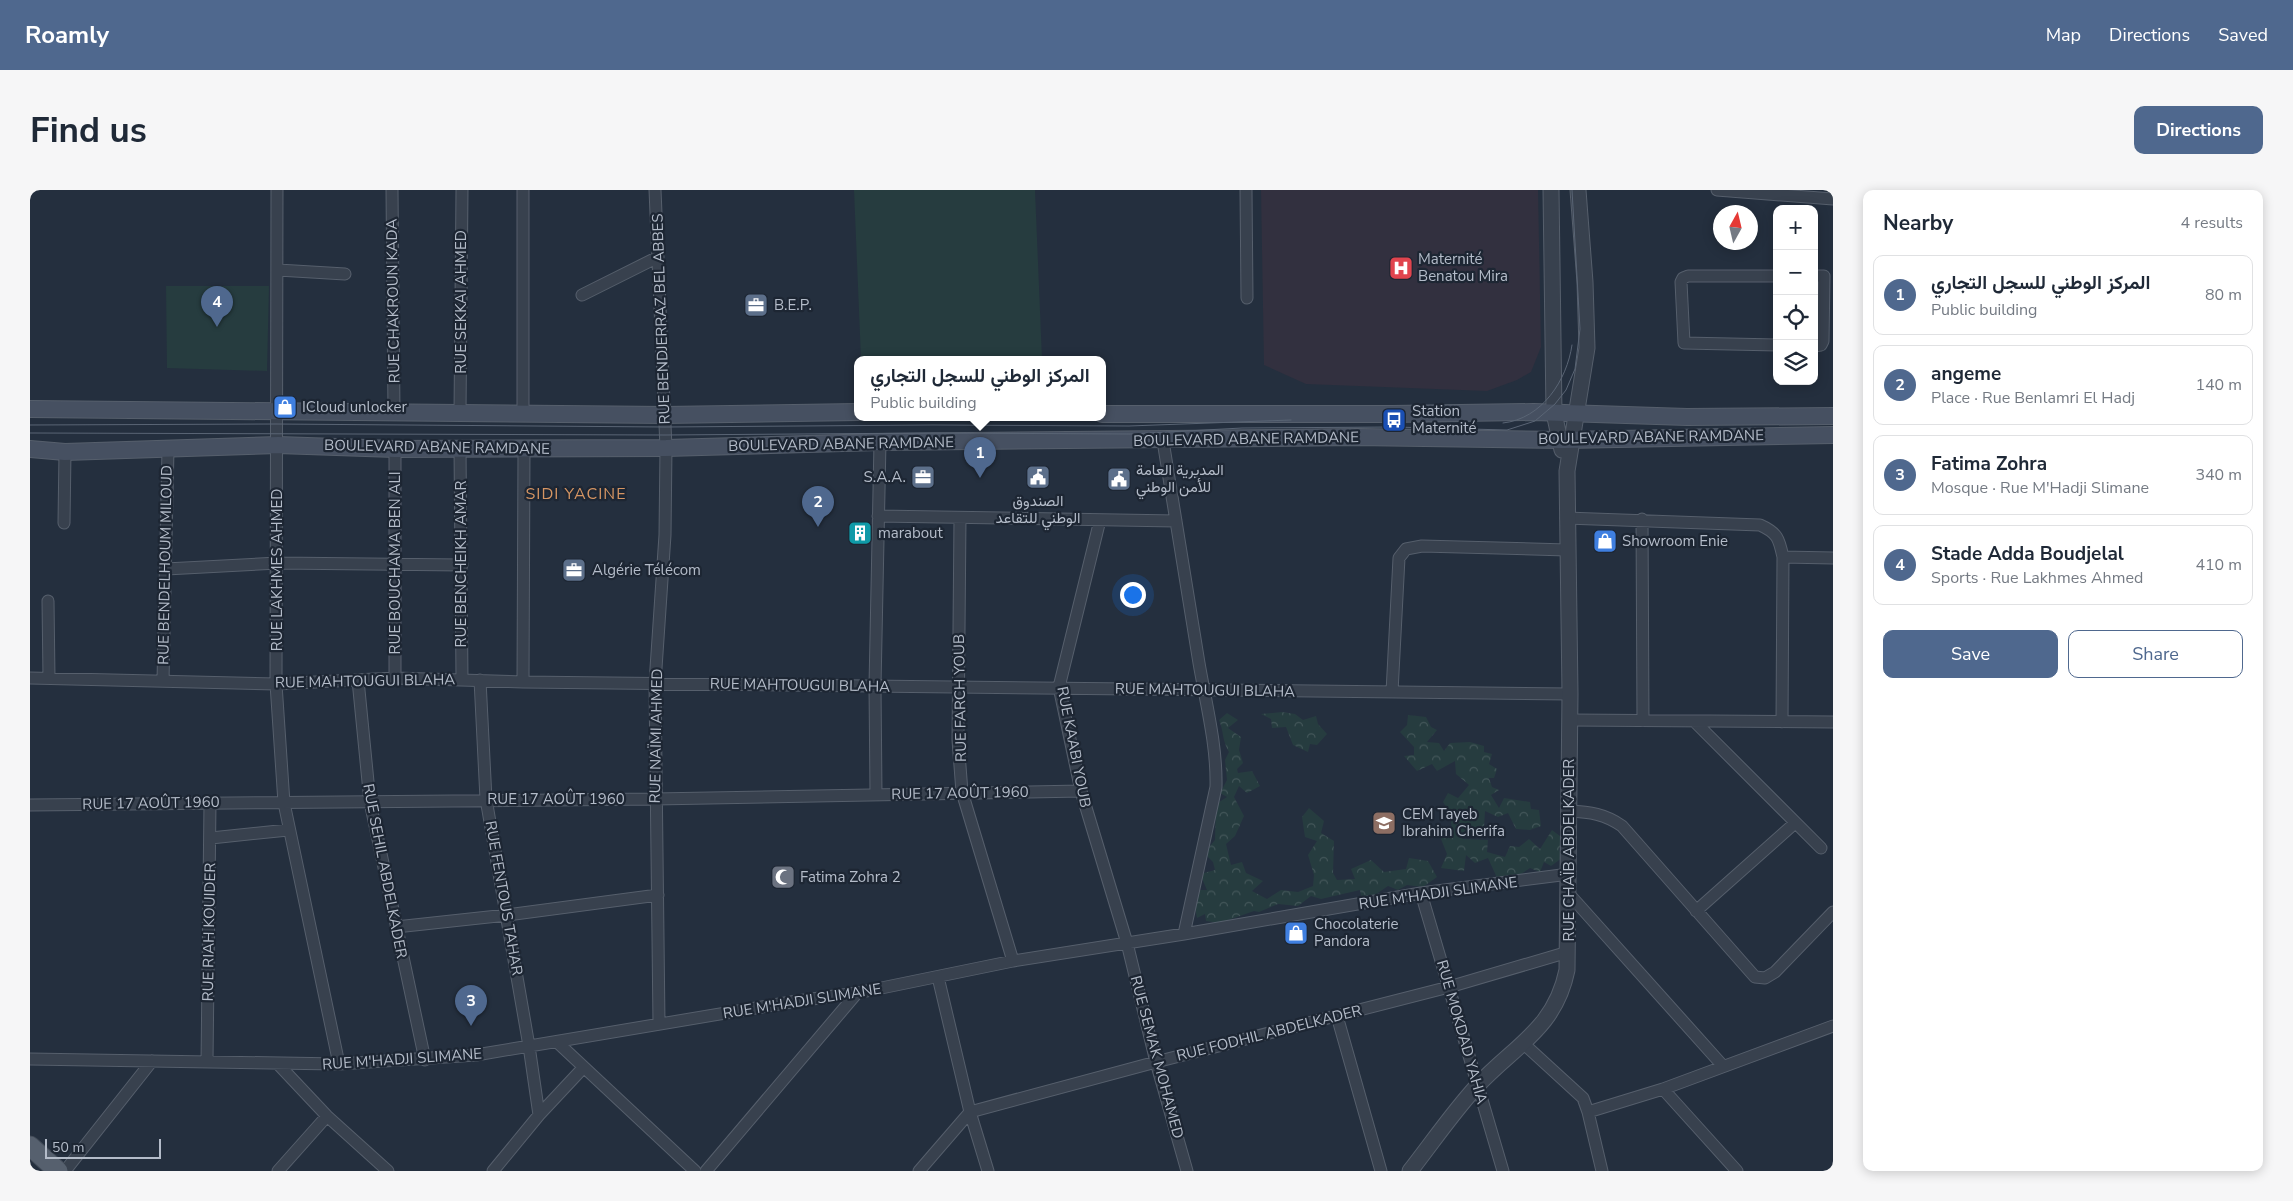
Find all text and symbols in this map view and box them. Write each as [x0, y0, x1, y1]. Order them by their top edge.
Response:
text: Roamly [25, 19, 109, 51]
text: Map [2046, 23, 2081, 47]
text: Directions [2109, 23, 2190, 47]
text: Saved [2218, 23, 2268, 47]
button: Directions [2134, 106, 2263, 154]
text: Find us [30, 107, 147, 154]
north arrow [1713, 205, 1758, 250]
map controls [1773, 205, 1818, 385]
button: + [1773, 205, 1818, 250]
text: Nearby [1883, 209, 1953, 237]
text: 4 results [2181, 212, 2243, 234]
street label: RUE BENDJERRAZ BEL ABBES [647, 213, 675, 425]
street label: RUE CHAKROUN KADA [382, 219, 404, 383]
street label: RUE SEKKAI AHMED [451, 230, 471, 374]
place label: Maternité Benatou Mira [1418, 249, 1508, 286]
button: − [1773, 250, 1818, 295]
hospital icon: Maternité Benatou Mira [1388, 255, 1414, 281]
text: المركز الوطني للسجل التجاري [1931, 270, 2150, 296]
text: 1 [1895, 284, 1905, 306]
text: 80 m [2205, 284, 2242, 306]
pin: 4 [201, 286, 233, 327]
office icon: B.E.P. [743, 292, 769, 318]
place label: B.E.P. [774, 295, 812, 315]
button: locate [1773, 295, 1818, 340]
text: Public building [1931, 299, 2037, 321]
button: layers [1773, 340, 1818, 385]
popup [854, 356, 1106, 421]
text: angeme [1931, 361, 2001, 387]
text: المركز الوطني للسجل التجاري [870, 363, 1090, 389]
text: 2 [1895, 374, 1905, 396]
text: 140 m [2195, 374, 2242, 396]
text: Place · Rue Benlamri El Hadj [1931, 387, 2135, 409]
text: Public building [870, 392, 977, 414]
shop icon: ICloud unlocker [272, 394, 298, 420]
place label: ICloud unlocker [302, 397, 408, 417]
place label: Station Maternité [1412, 401, 1476, 438]
bus stop icon: Station Maternité [1381, 407, 1407, 433]
street label: BOULEVARD ABANE RAMDANE [1538, 425, 1764, 449]
street label: BOULEVARD ABANE RAMDANE [1133, 427, 1359, 451]
street label: BOULEVARD ABANE RAMDANE [728, 432, 954, 456]
street label: BOULEVARD ABANE RAMDANE [324, 435, 550, 459]
pin: 1 [964, 437, 996, 478]
text: Fatima Zohra [1931, 451, 2047, 477]
place label: المديرية العامة للأمن الوطني [1136, 460, 1224, 500]
office icon: S.A.A. [910, 464, 936, 490]
public building icon: الصندوق الوطني للتقاعد [1025, 464, 1051, 490]
text: 3 [1895, 464, 1905, 486]
text: 340 m [2195, 464, 2242, 486]
street label: RUE BENDELHOUM MILOUD [153, 465, 177, 665]
public building icon: المديرية العامة للأمن الوطني [1106, 466, 1132, 492]
place label: S.A.A. [864, 467, 906, 487]
street label: RUE BOUCHAMA BEN ALI [385, 472, 405, 654]
text: Mosque · Rue M'Hadji Slimane [1931, 477, 2149, 499]
street label: RUE BENCHEIKH AMAR [451, 480, 471, 648]
district label: SIDI YACINE [525, 483, 627, 505]
pin: 2 [802, 486, 834, 527]
street label: RUE LAKHMES AHMED [267, 489, 287, 651]
place label: الصندوق الوطني للتقاعد [996, 491, 1080, 531]
building icon: marabout [847, 520, 873, 546]
place label: marabout [878, 523, 944, 543]
shop icon: Showroom Enie [1592, 528, 1618, 554]
place label: Showroom Enie [1622, 531, 1728, 551]
text: Stade Adda Boudjelal [1931, 541, 2124, 567]
text: 4 [1895, 554, 1905, 576]
text: 410 m [2195, 554, 2242, 576]
office icon: Algérie Télécom [561, 557, 587, 583]
place label: Algérie Télécom [592, 560, 701, 580]
text: Sports · Rue Lakhmes Ahmed [1931, 567, 2143, 589]
your location [1120, 582, 1146, 608]
button: Save [1883, 630, 2058, 678]
button: Share [2068, 630, 2243, 678]
street label: RUE FARCH YOUB [949, 634, 971, 762]
street label: RUE NAÏMI AHMED [645, 668, 667, 804]
street label: RUE MAHTOUGUI BLAHA [275, 669, 455, 693]
street label: RUE MAHTOUGUI BLAHA [710, 673, 890, 697]
street label: RUE MAHTOUGUI BLAHA [1115, 678, 1295, 702]
street label: RUE KAABI YOUB [1052, 685, 1096, 809]
street label: RUE CHAÏB ABDELKADER [1559, 759, 1579, 941]
street label: RUE 17 AOÛT 1960 [891, 781, 1029, 804]
street label: RUE SEHIL ABDELKADER [358, 782, 412, 960]
street label: RUE 17 AOÛT 1960 [487, 788, 625, 809]
street label: RUE 17 AOÛT 1960 [82, 791, 220, 814]
place label: CEM Tayeb Ibrahim Cherifa [1402, 804, 1505, 841]
school or university icon: CEM Tayeb Ibrahim Cherifa [1371, 810, 1397, 836]
street label: RUE FENTOUS TAHAR [481, 819, 527, 977]
street label: RUE RIAH KOUIDER [198, 862, 220, 1002]
mosque icon: Fatima Zohra 2 [770, 864, 796, 890]
place label: Fatima Zohra 2 [800, 867, 901, 887]
street label: RUE M'HADJI SLIMANE [1357, 872, 1519, 914]
place label: Chocolaterie Pandora [1314, 914, 1398, 951]
shop icon: Chocolaterie Pandora [1283, 920, 1309, 946]
street label: RUE MOKDAD YAHIA [1432, 958, 1492, 1107]
street label: RUE SEMAK MOHAMED [1126, 973, 1188, 1141]
street label: RUE M'HADJI SLIMANE [721, 979, 883, 1023]
pin: 3 [455, 985, 487, 1026]
street label: RUE FODHIL ABDELKADER [1174, 1000, 1364, 1066]
street label: RUE M'HADJI SLIMANE [321, 1043, 483, 1075]
scale bar [45, 1136, 161, 1159]
text: 50 m [52, 1138, 84, 1157]

